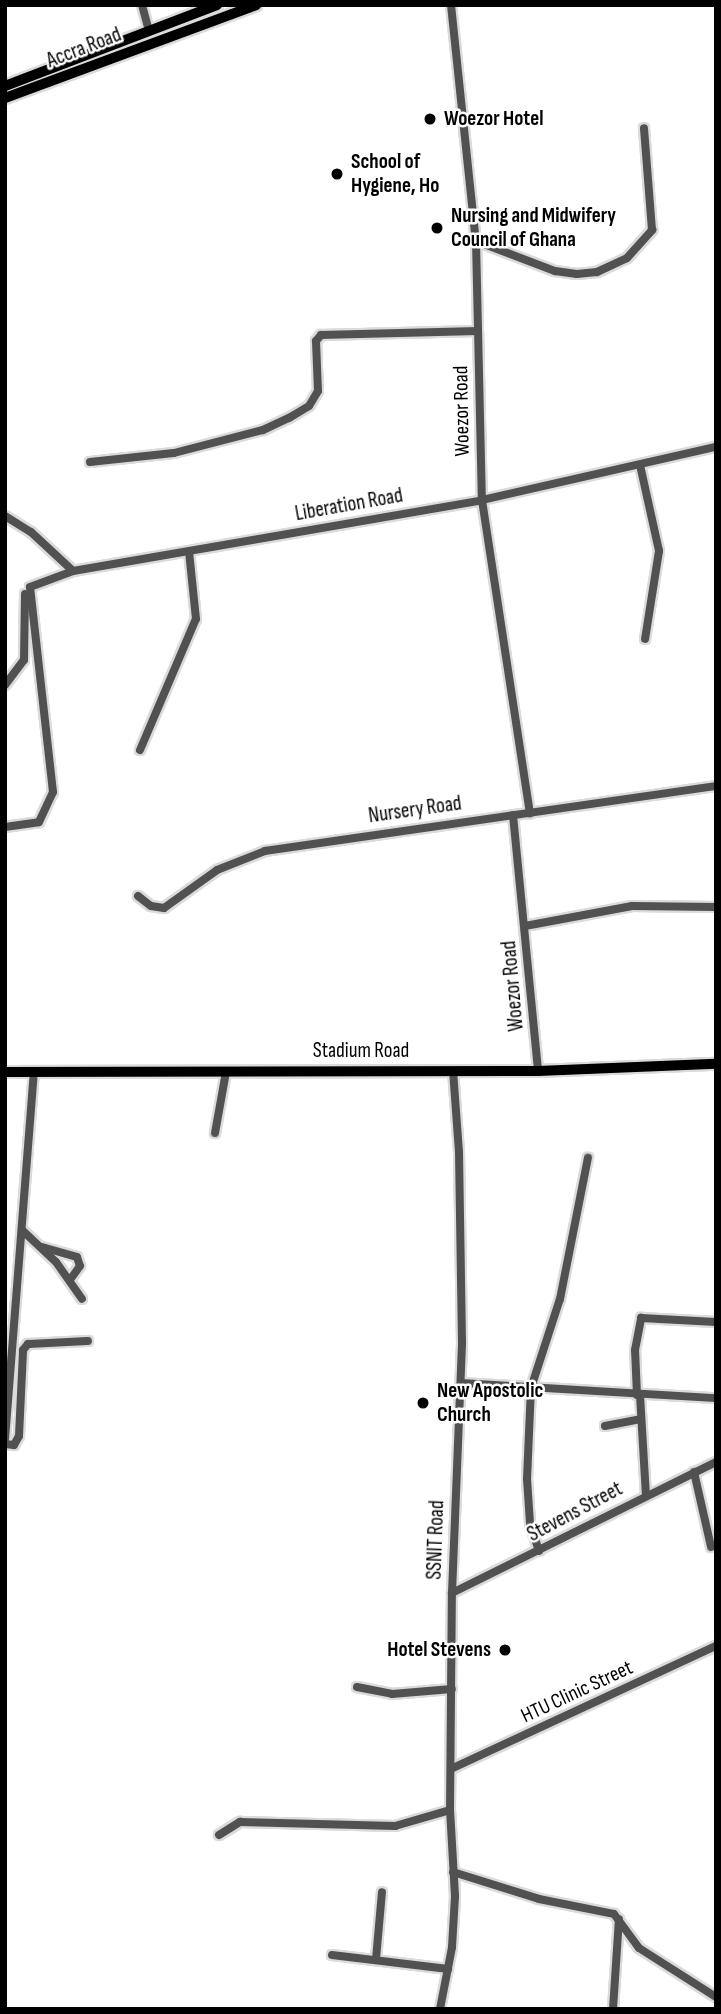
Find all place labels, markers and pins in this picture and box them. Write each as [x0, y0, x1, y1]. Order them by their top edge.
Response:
place label: Woezor Hotel [444, 106, 543, 132]
marker: Woezor Hotel [422, 111, 438, 127]
place label: School of Hygiene, Ho [351, 149, 439, 199]
marker: School of Hygiene, Ho [329, 166, 345, 182]
place label: Nursing and Midwifery Council of Ghana [451, 203, 616, 253]
marker: Nursing and Midwifery Council of Ghana [429, 220, 445, 236]
place label: New Apostolic Church [437, 1378, 543, 1428]
marker: New Apostolic Church [415, 1395, 431, 1411]
place label: Hotel Stevens [387, 1637, 491, 1663]
marker: Hotel Stevens [497, 1642, 513, 1658]

